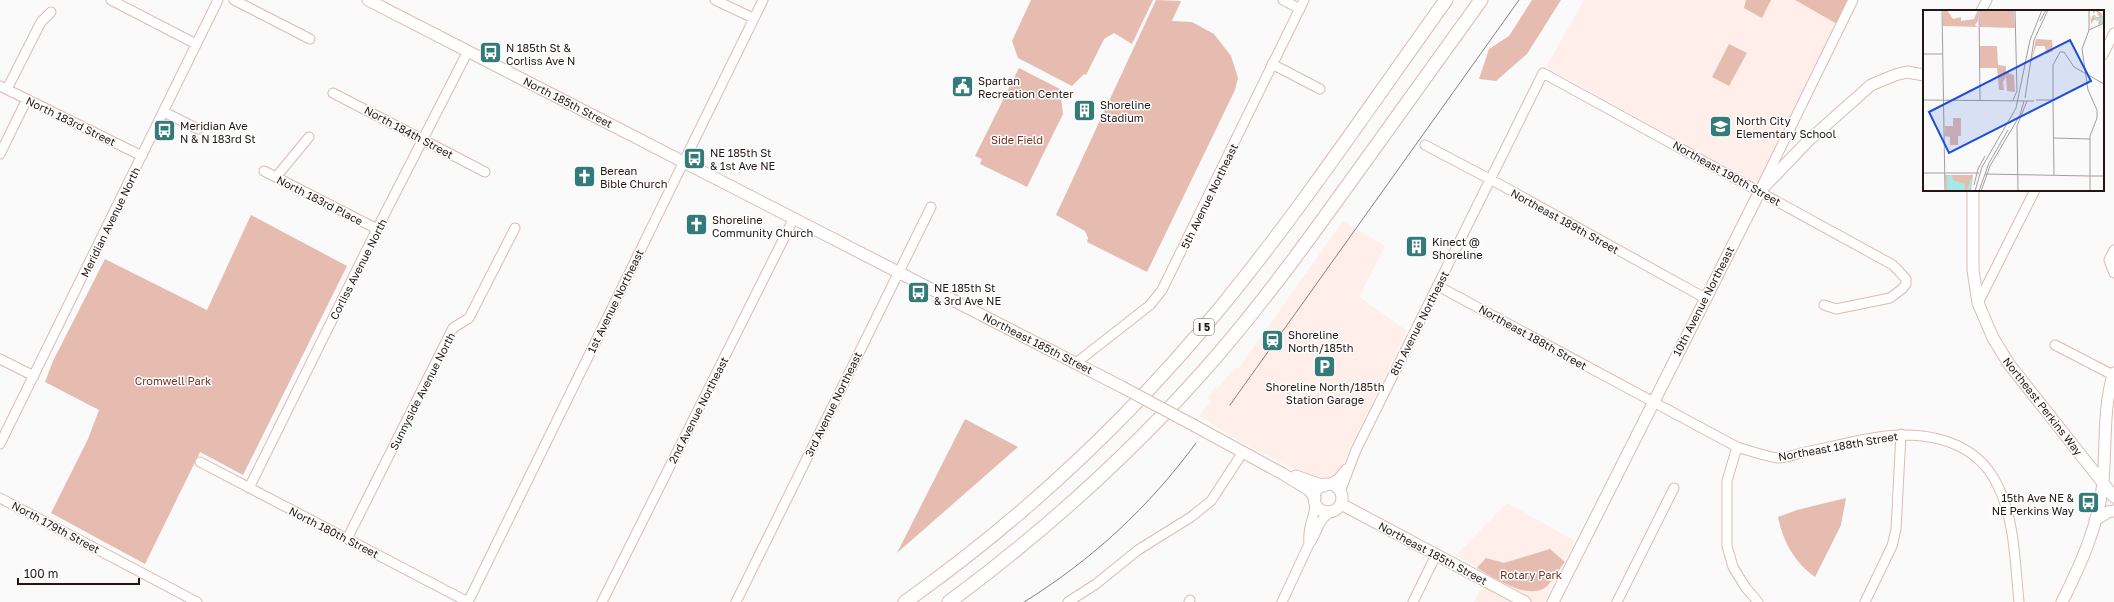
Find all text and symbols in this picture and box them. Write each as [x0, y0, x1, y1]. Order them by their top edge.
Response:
inset map [1923, 10, 2104, 191]
bus stop icon: N 185th St & Corliss Ave N [478, 40, 504, 66]
place label: N 185th St & Corliss Ave N [506, 41, 575, 67]
public building icon: Spartan Recreation Center [950, 73, 976, 99]
street label: North 185th Street [521, 74, 615, 130]
place label: Spartan Recreation Center [978, 74, 1074, 100]
street label: North 183rd Street [24, 94, 118, 148]
building icon: Shoreline Stadium [1071, 97, 1097, 123]
place label: Shoreline Stadium [1100, 98, 1151, 124]
street label: North 184th Street [362, 103, 456, 161]
school or university icon: North City Elementary School [1707, 113, 1733, 139]
place label: North City Elementary School [1736, 114, 1836, 140]
bus stop icon: Meridian Ave N & N 183rd St [151, 118, 177, 144]
place label: Meridian Ave N & N 183rd St [180, 119, 256, 145]
park label: Side Field [991, 133, 1043, 146]
street label: Northeast 190th Street [1671, 138, 1783, 208]
street label: 5th Avenue Northeast [1178, 141, 1240, 251]
bus stop icon: NE 185th St & 1st Ave NE [682, 145, 708, 171]
place label: NE 185th St & 1st Ave NE [710, 146, 776, 172]
church icon: Berean Bible Church [571, 163, 597, 189]
place label: Berean Bible Church [600, 164, 667, 190]
street label: Meridian Avenue North [78, 165, 142, 279]
street label: North 183rd Place [275, 173, 365, 227]
street label: Northeast 189th Street [1509, 186, 1621, 256]
church icon: Shoreline Community Church [683, 212, 709, 238]
place label: Shoreline Community Church [712, 213, 813, 239]
street label: Corliss Avenue North [327, 216, 389, 322]
building icon: Kinect @ Shoreline [1404, 234, 1430, 260]
place label: Kinect @ Shoreline [1432, 235, 1483, 261]
street label: 10th Avenue Northeast [1670, 244, 1736, 358]
street label: 1st Avenue Northeast [584, 247, 646, 355]
street label: 8th Avenue Northeast [1387, 269, 1451, 377]
bus stop icon: NE 185th St & 3rd Ave NE [905, 280, 931, 306]
place label: NE 185th St & 3rd Ave NE [934, 281, 1001, 307]
street label: Northeast 188th Street [1477, 302, 1589, 372]
street label: Northeast 185th Street [981, 310, 1095, 376]
road number: I 5 [1194, 319, 1214, 335]
station icon: Shoreline North/185th [1260, 327, 1286, 353]
place label: Shoreline North/185th [1288, 328, 1354, 354]
street label: Sunnyside Avenue North [387, 330, 457, 452]
street label: 3rd Avenue Northeast [802, 349, 864, 459]
parking icon: Shoreline North/185th Station Garage [1312, 353, 1338, 379]
street label: Northeast Perkins Way [2001, 354, 2085, 458]
street label: 2nd Avenue Northeast [665, 355, 731, 465]
park label: Cromwell Park [135, 374, 211, 387]
place label: Shoreline North/185th Station Garage [1266, 380, 1384, 406]
street label: Northeast 188th Street [1777, 429, 1899, 463]
bus stop icon: 15th Ave NE & NE Perkins Way [2076, 490, 2102, 516]
place label: 15th Ave NE & NE Perkins Way [1992, 491, 2075, 517]
street label: North 179th Street [10, 498, 102, 556]
street label: North 180th Street [287, 504, 381, 560]
street label: Northeast 185th Street [1376, 519, 1490, 587]
scale bar [18, 560, 139, 586]
text: 100 m [24, 566, 58, 581]
park label: Rotary Park [1500, 568, 1562, 581]

